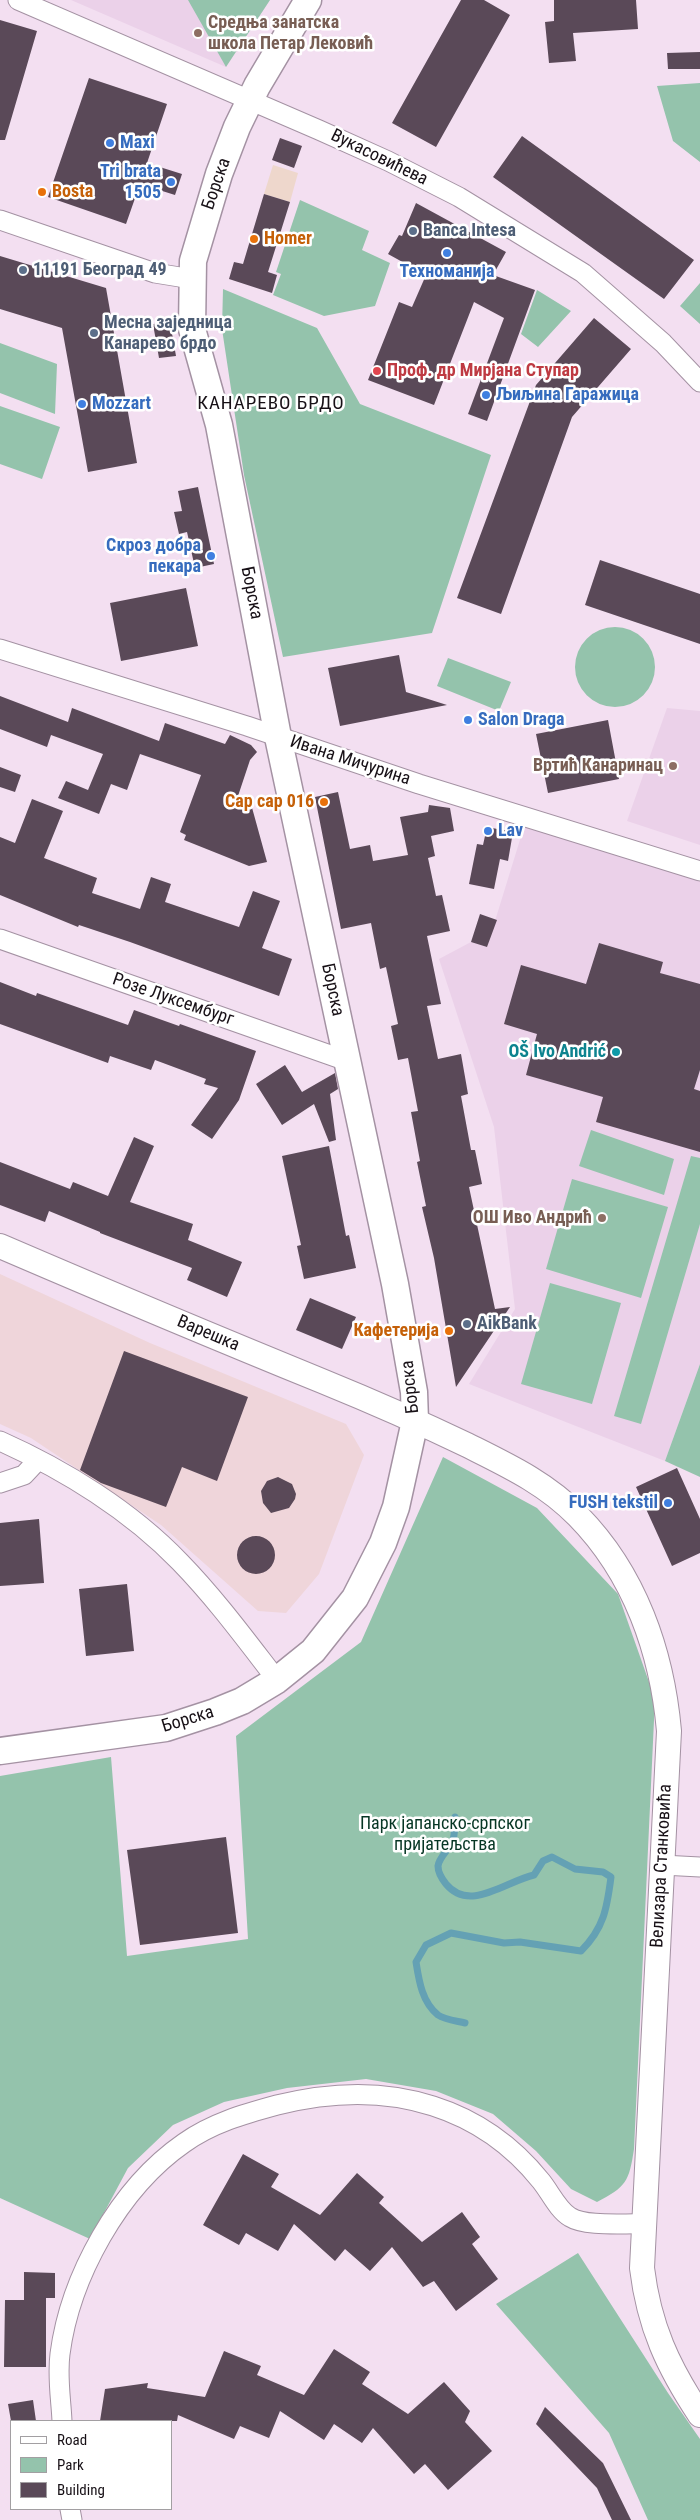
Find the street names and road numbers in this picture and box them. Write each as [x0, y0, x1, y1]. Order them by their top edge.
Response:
street label: Вукасовићева [327, 125, 431, 191]
street label: Борска [198, 155, 236, 213]
street label: Борска [235, 565, 267, 621]
street label: Ивана Мичурина [287, 731, 413, 791]
street label: Борска [316, 962, 348, 1018]
street label: Розе Луксембург [110, 969, 236, 1031]
street label: Варешка [174, 1311, 242, 1357]
street label: Борска [397, 1359, 425, 1415]
street label: Борска [159, 1702, 217, 1738]
street label: Велизара Станковића [647, 1784, 677, 1948]

